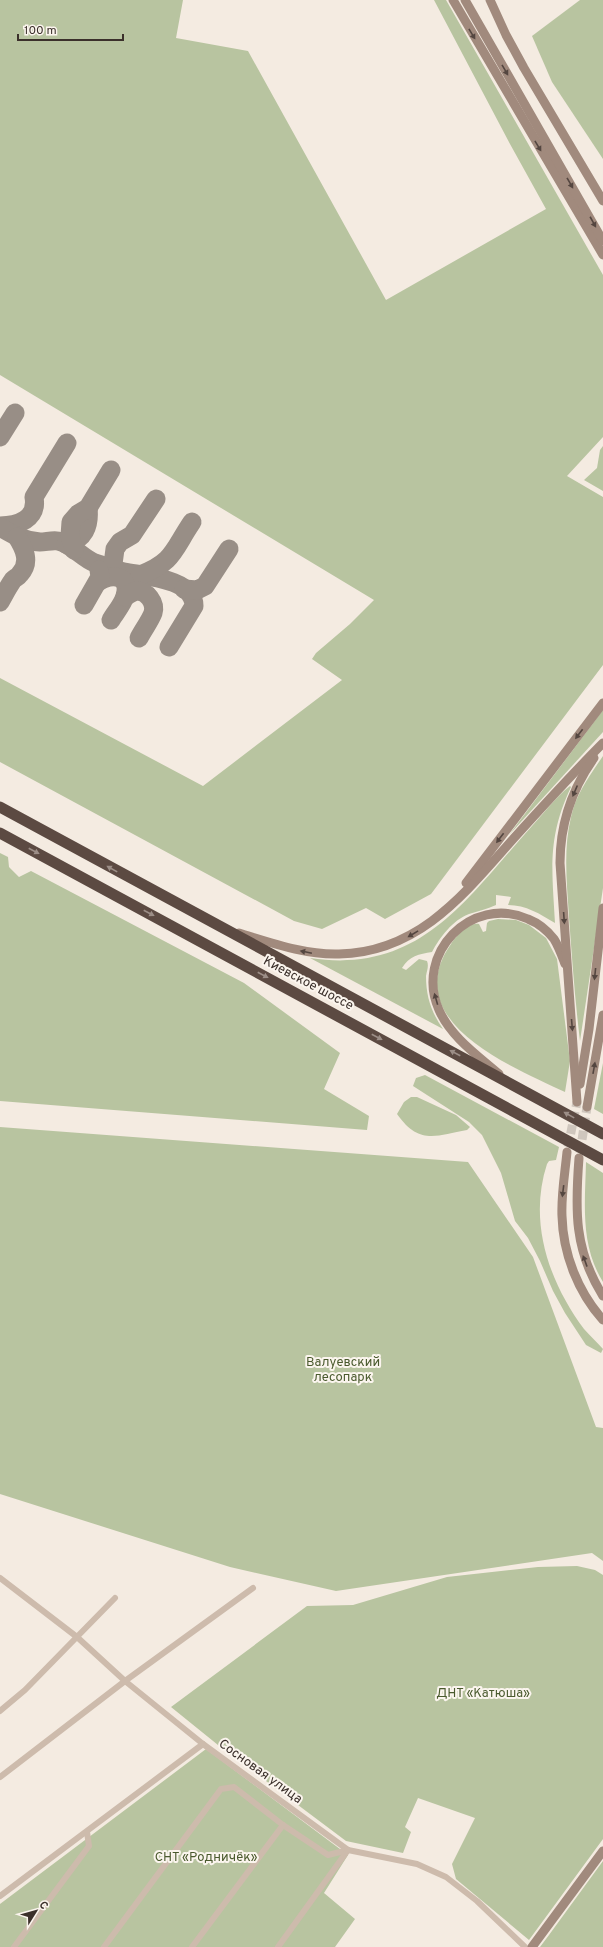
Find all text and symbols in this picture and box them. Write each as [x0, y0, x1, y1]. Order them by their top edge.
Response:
scale bar [18, 16, 123, 42]
text: 100 m [24, 23, 57, 39]
one-way arrow [469, 28, 476, 40]
one-way arrow [502, 64, 509, 76]
one-way arrow [535, 140, 542, 152]
one-way arrow [567, 177, 574, 189]
one-way arrow [589, 216, 596, 228]
one-way arrow [575, 729, 584, 740]
one-way arrow [572, 785, 578, 796]
one-way arrow [496, 832, 504, 843]
one-way arrow [28, 848, 40, 855]
one-way arrow [106, 865, 118, 872]
one-way arrow [143, 910, 154, 917]
one-way arrow [561, 912, 568, 924]
one-way arrow [407, 930, 419, 937]
one-way arrow [300, 948, 312, 954]
street label: Киевское шоссе [260, 953, 356, 1015]
one-way arrow [592, 968, 598, 980]
one-way arrow [257, 972, 269, 979]
one-way arrow [433, 993, 439, 1005]
one-way arrow [569, 1019, 576, 1031]
one-way arrow [371, 1034, 383, 1041]
one-way arrow [449, 1050, 460, 1056]
one-way arrow [591, 1062, 597, 1075]
one-way arrow [563, 1112, 575, 1118]
one-way arrow [560, 1185, 566, 1197]
one-way arrow [582, 1255, 588, 1267]
park label: Валуевский лесопарк [306, 1355, 380, 1386]
park label: ДНТ «Катюша» [436, 1686, 530, 1702]
street label: Сосновая улица [215, 1736, 305, 1808]
park label: СНТ «Родничёк» [155, 1850, 258, 1866]
north arrow [16, 1891, 56, 1931]
text: С [35, 1899, 51, 1913]

